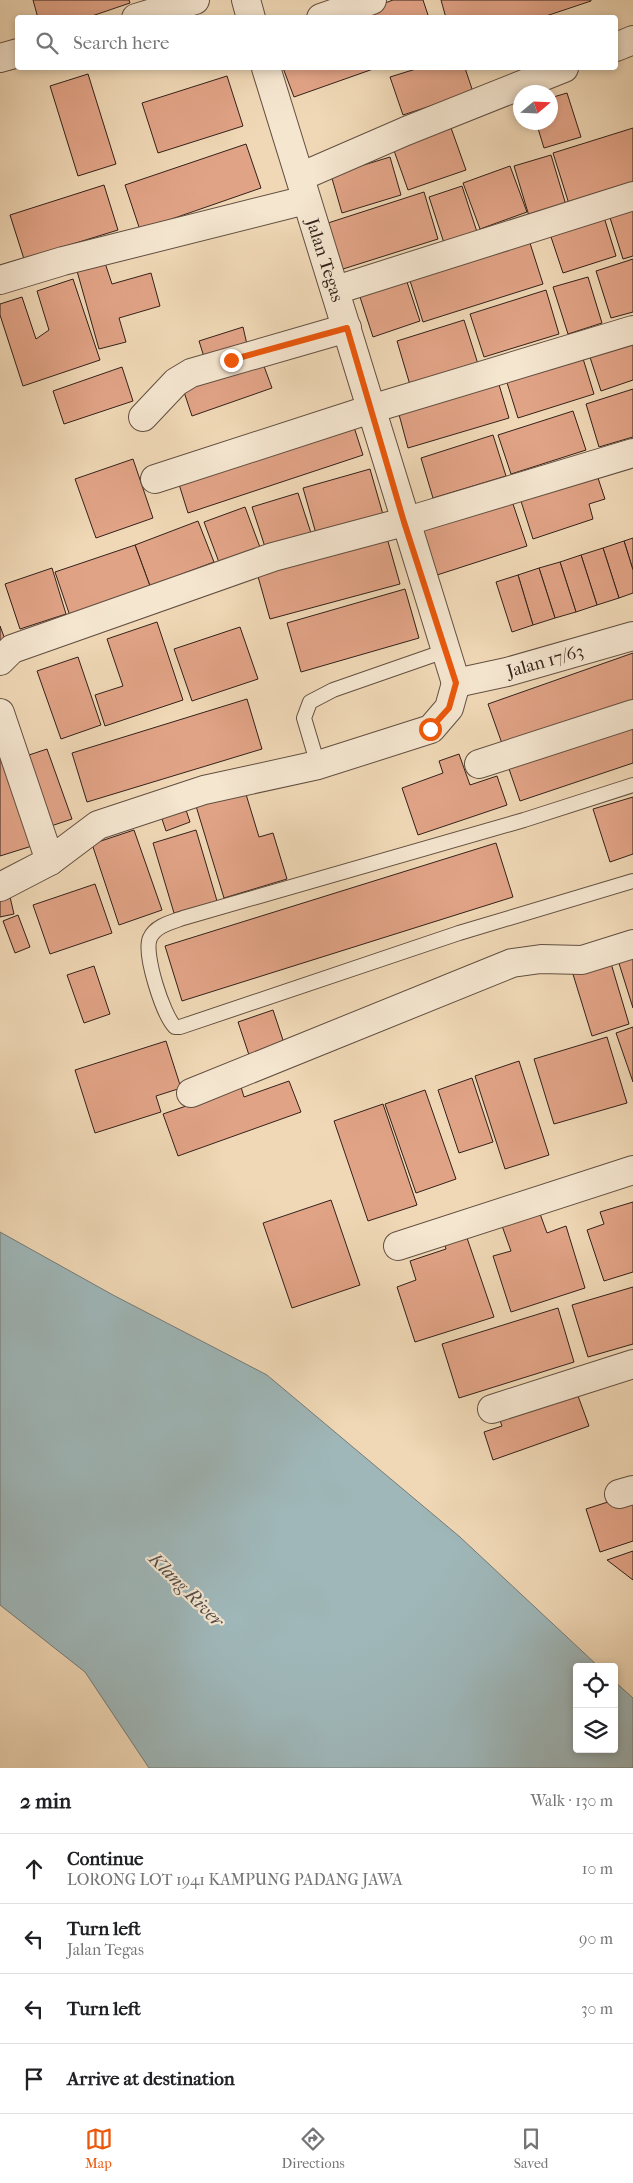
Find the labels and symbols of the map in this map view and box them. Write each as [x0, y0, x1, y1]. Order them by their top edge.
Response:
north arrow [513, 85, 558, 130]
street label: Jalan Tegas [301, 214, 348, 305]
route end [220, 349, 243, 372]
street label: Jalan 17/63 [502, 641, 586, 683]
route start [419, 718, 442, 741]
water label: Klang River [143, 1547, 229, 1633]

